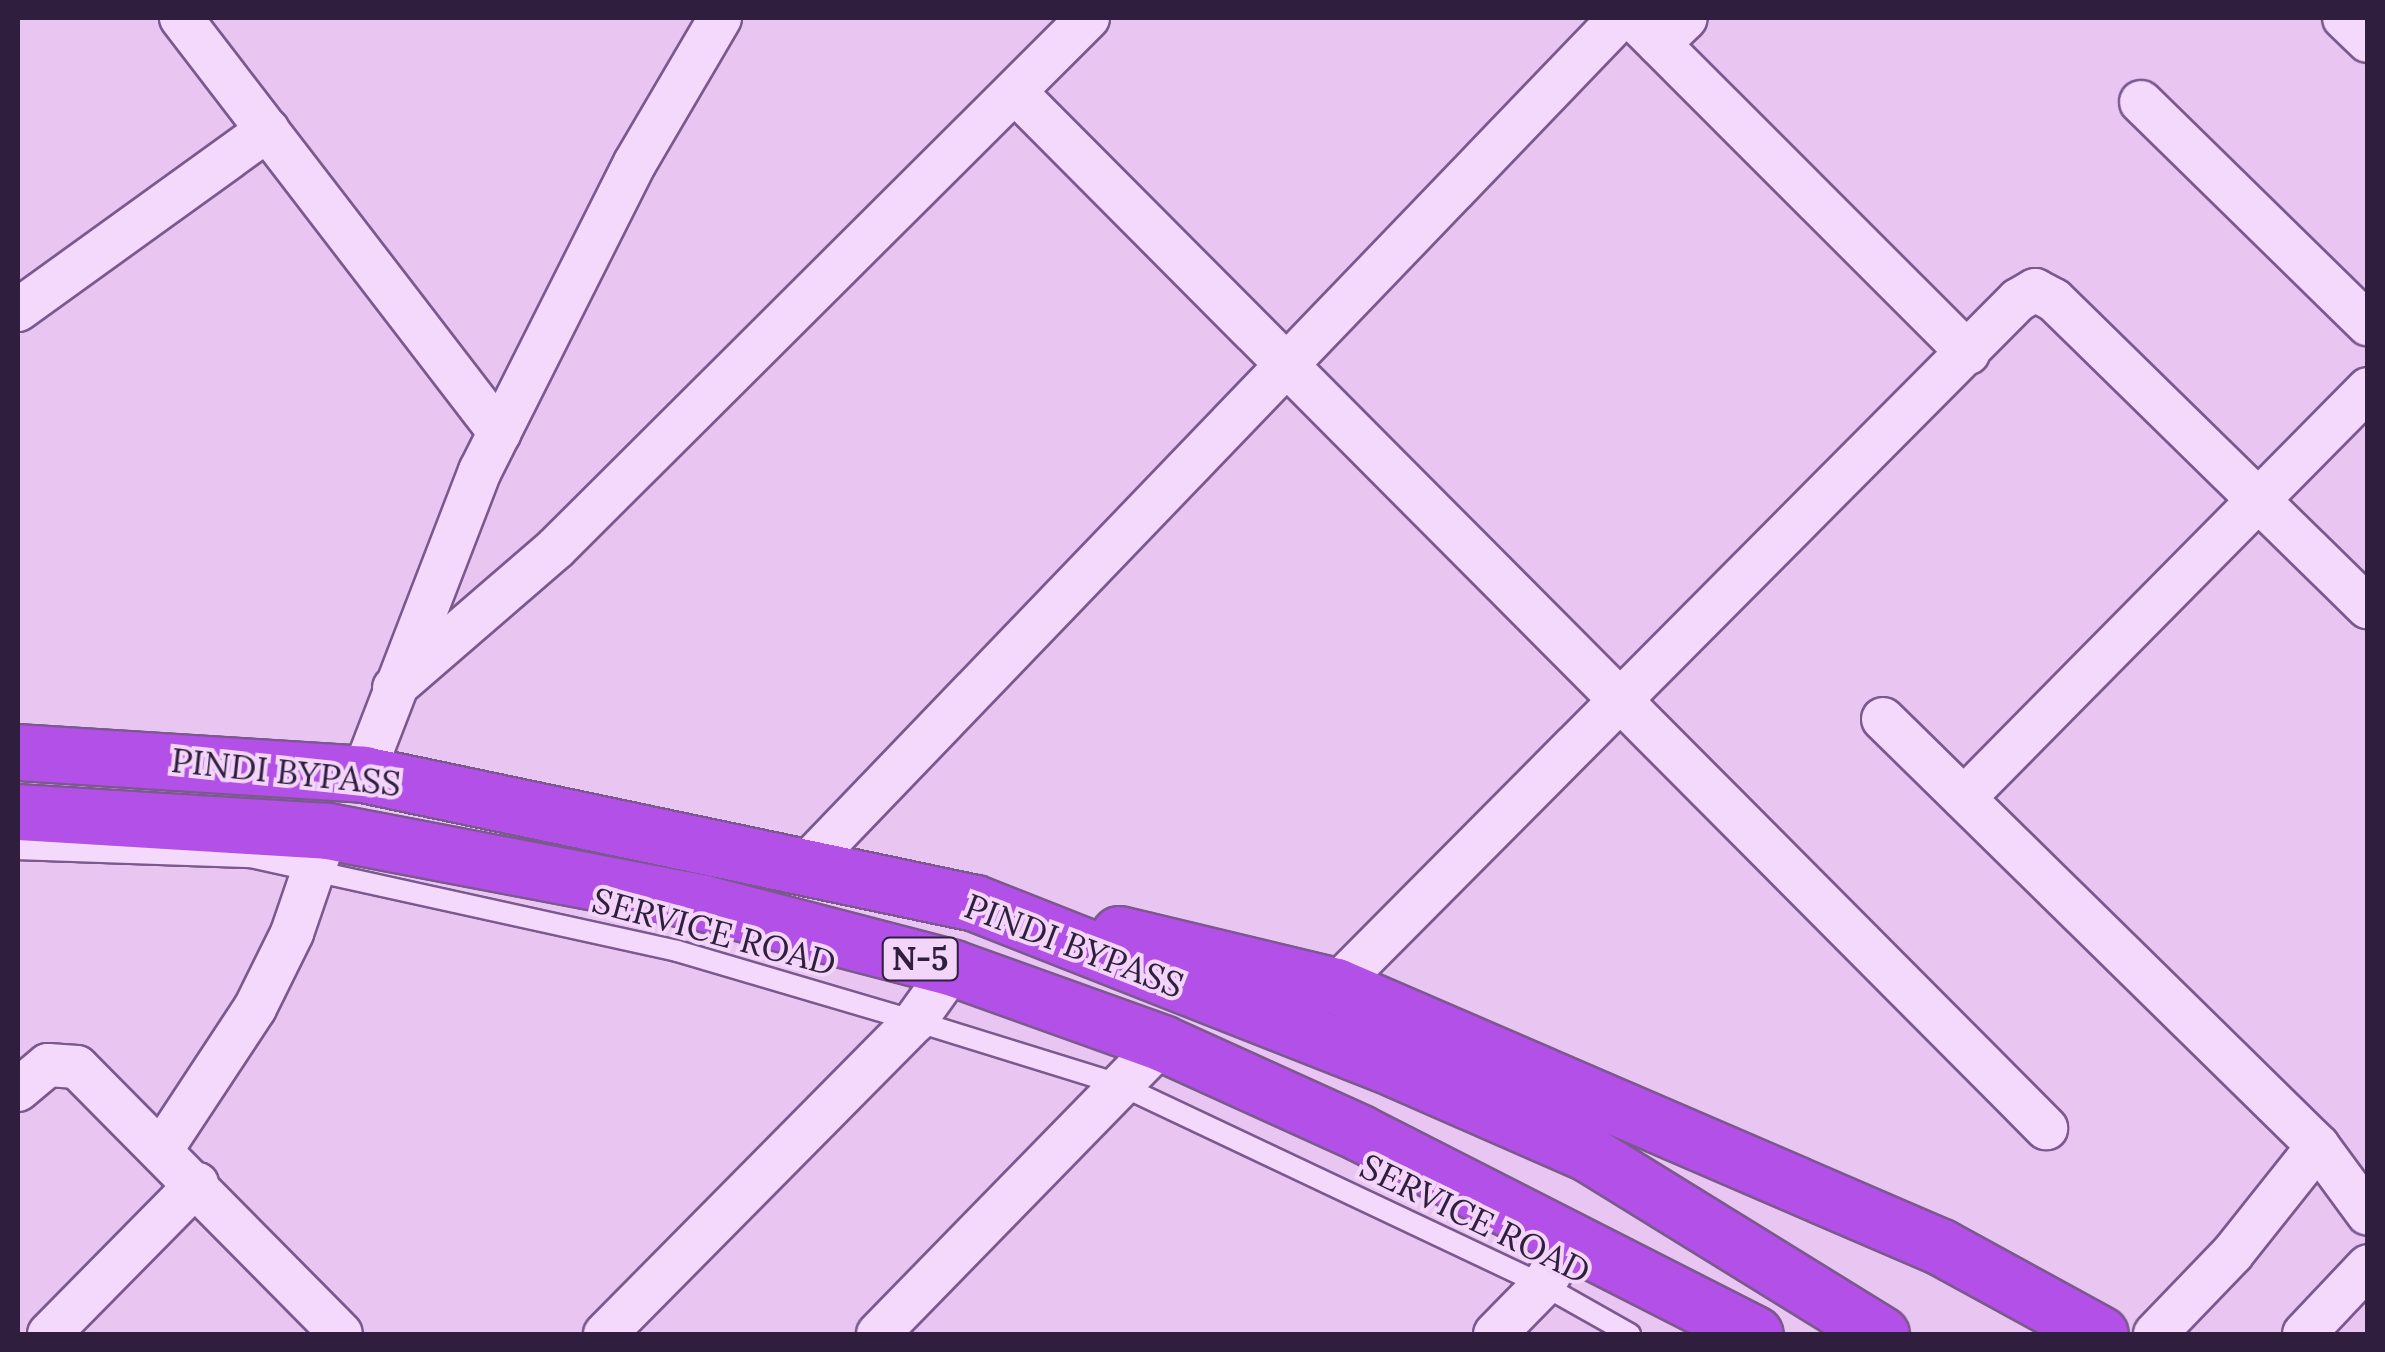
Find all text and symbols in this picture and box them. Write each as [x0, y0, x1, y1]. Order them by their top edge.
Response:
street label: PINDI BYPASS [169, 739, 403, 805]
street label: SERVICE ROAD [588, 879, 840, 985]
street label: PINDI BYPASS [959, 885, 1189, 1007]
road number: N-5 [880, 932, 960, 986]
street label: SERVICE ROAD [1353, 1145, 1597, 1293]

